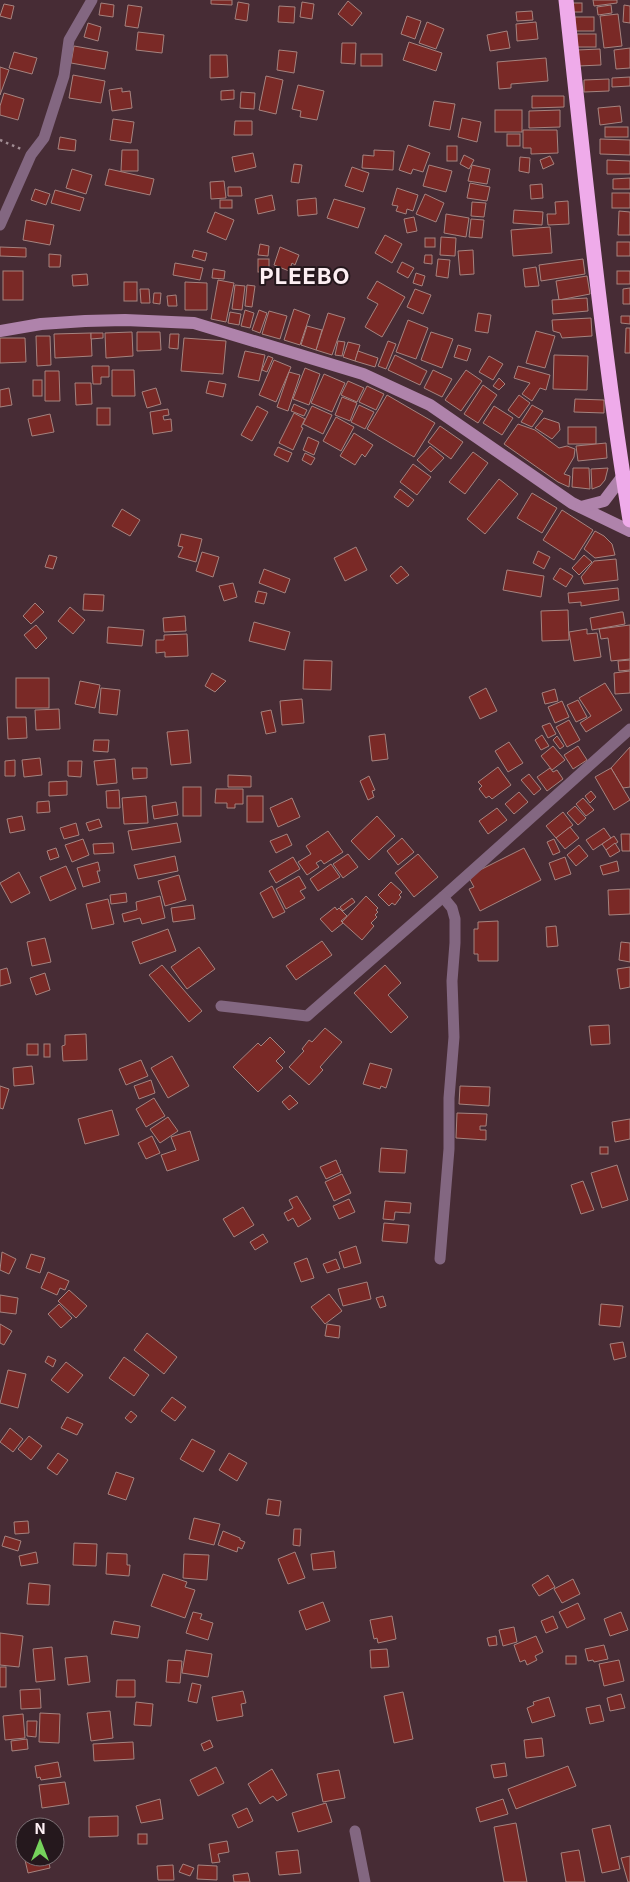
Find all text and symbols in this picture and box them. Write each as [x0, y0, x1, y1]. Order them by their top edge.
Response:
district label: PLEEBO [260, 263, 350, 289]
north arrow [15, 1817, 65, 1867]
text: N [35, 1820, 45, 1837]

